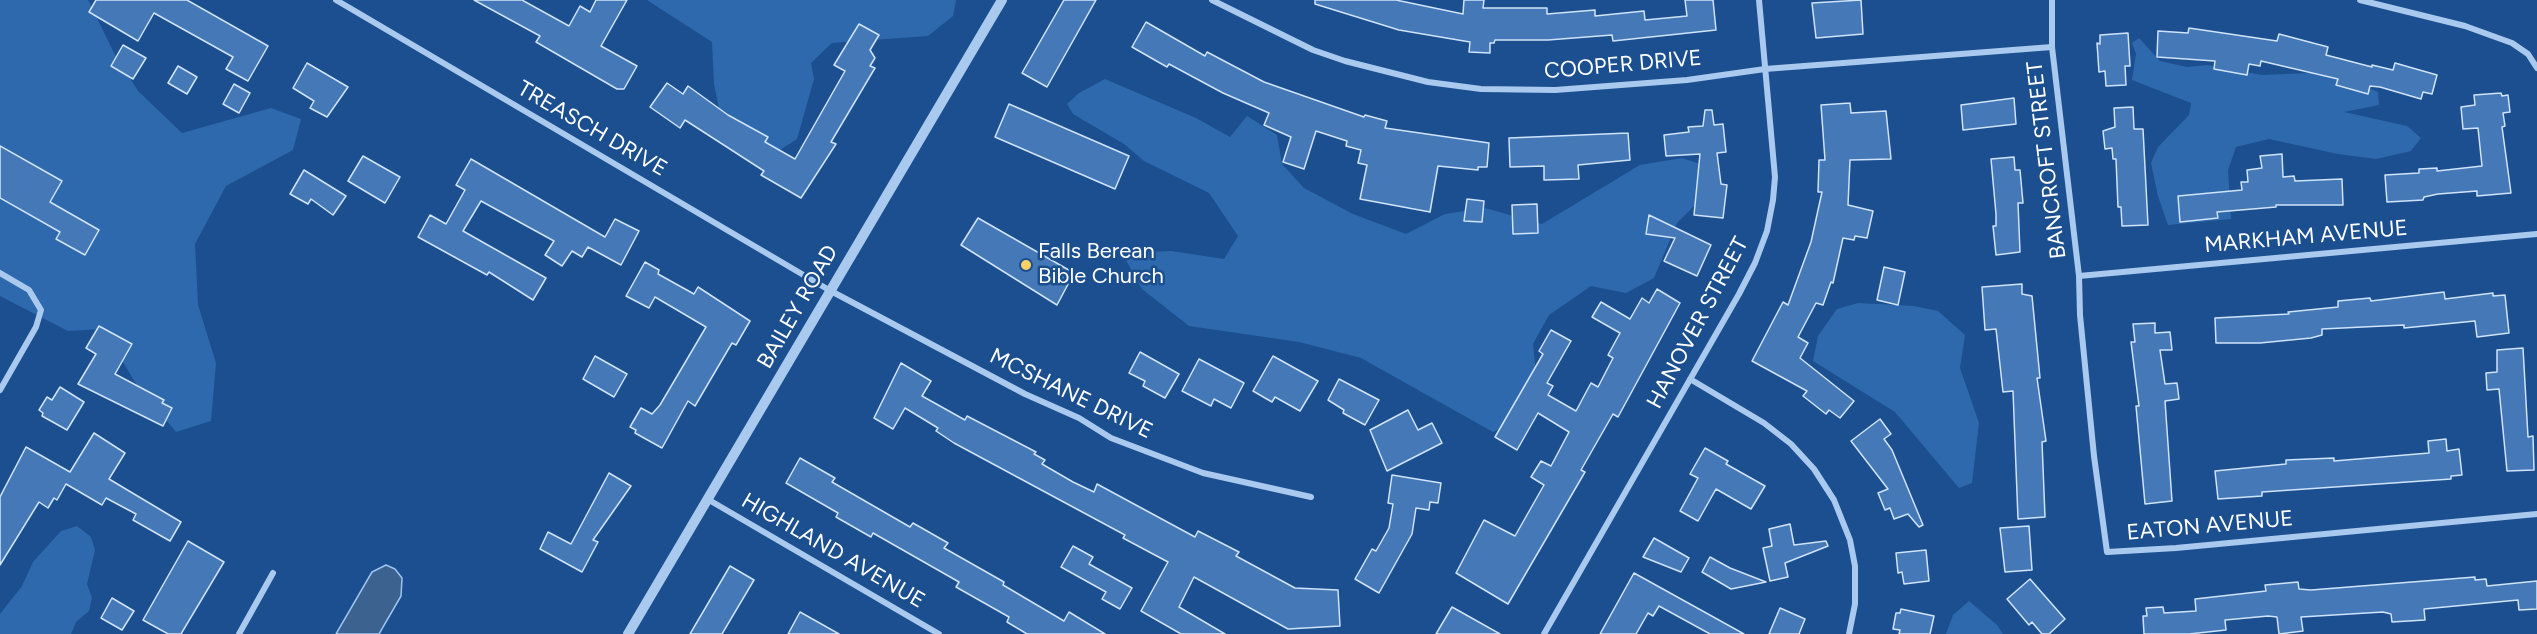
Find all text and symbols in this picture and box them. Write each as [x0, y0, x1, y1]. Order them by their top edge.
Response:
street label: COOPER DRIVE [1543, 45, 1703, 85]
street label: BANCROFT STREET [2022, 60, 2072, 260]
street label: TREASCH DRIVE [513, 75, 671, 183]
street label: MARKHAM AVENUE [2203, 215, 2409, 259]
street label: HANOVER STREET [1642, 233, 1754, 413]
place label: Falls Berean Bible Church [1038, 239, 1164, 290]
street label: BAILEY ROAD [752, 240, 844, 374]
marker: Falls Berean Bible Church [1019, 258, 1033, 272]
street label: MCSHANE DRIVE [985, 343, 1157, 445]
street label: HIGHLAND AVENUE [737, 488, 929, 614]
street label: EATON AVENUE [2126, 506, 2294, 546]

